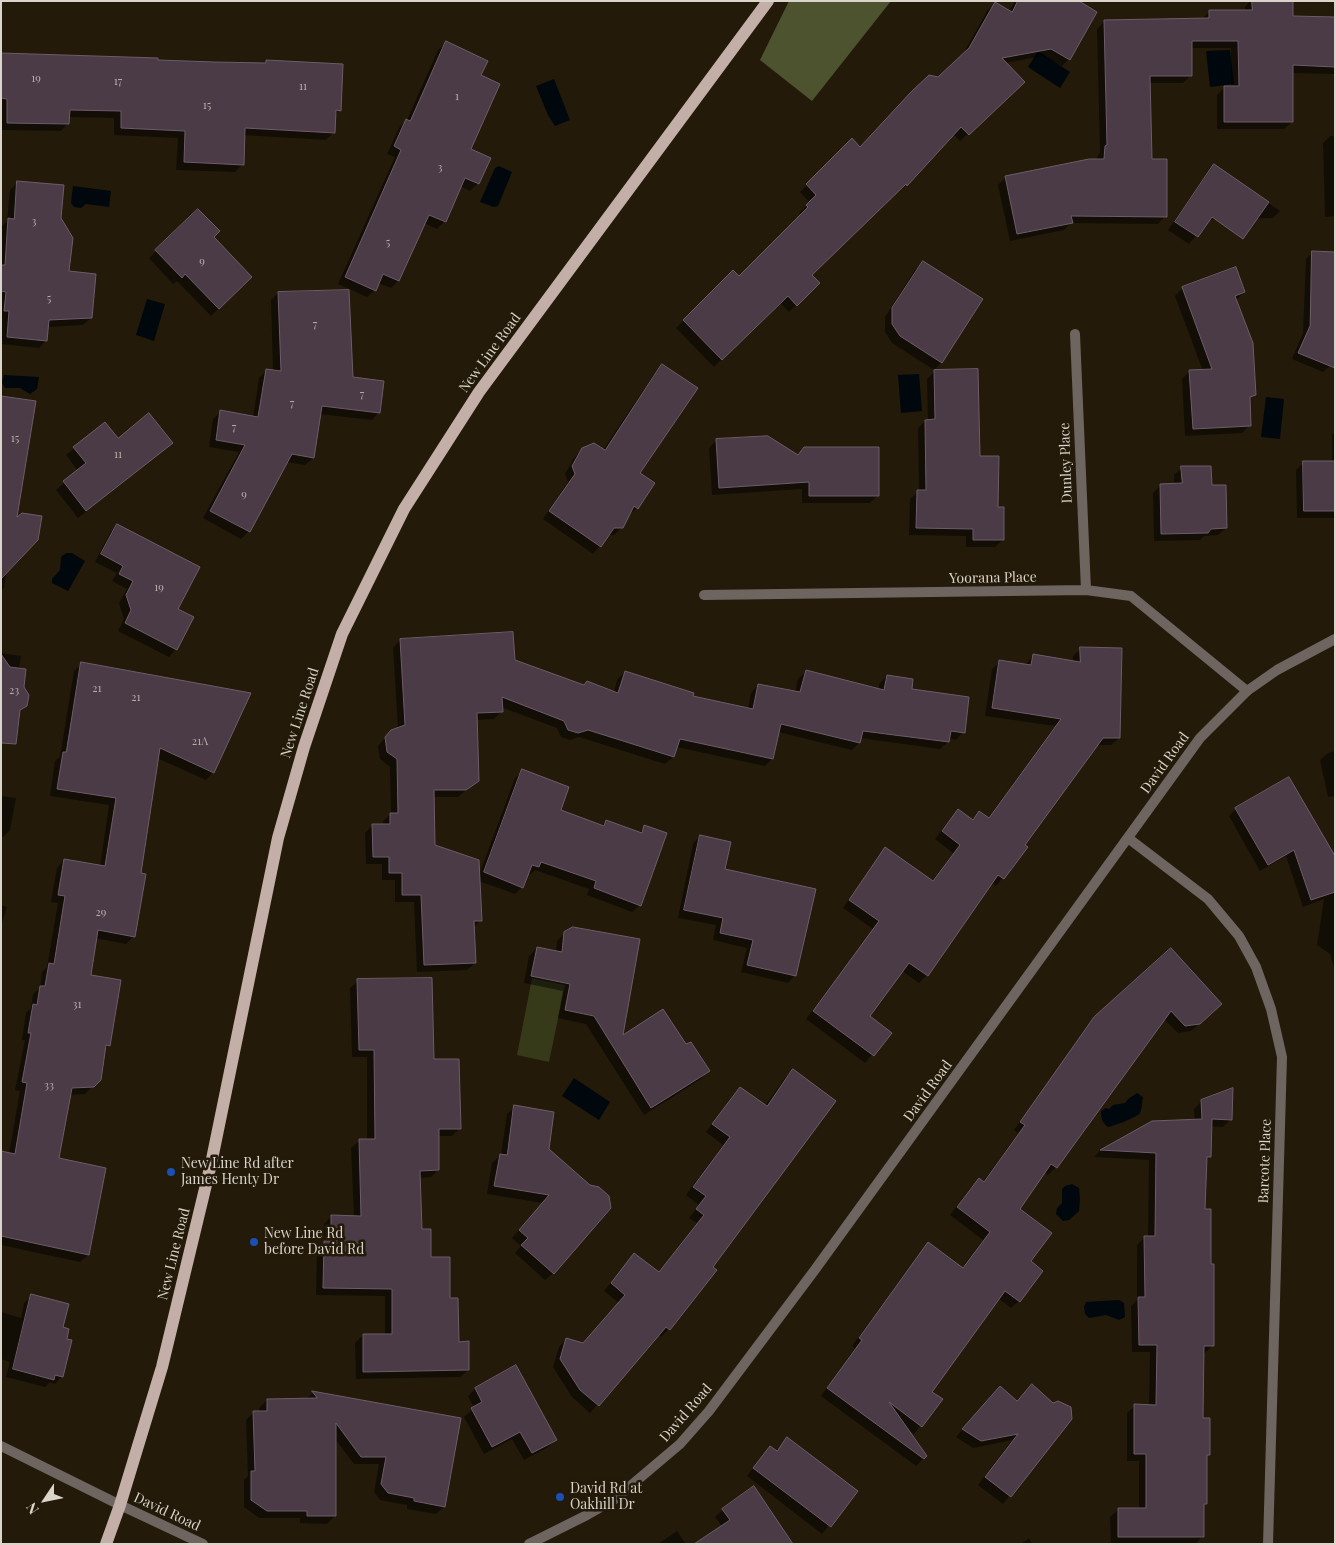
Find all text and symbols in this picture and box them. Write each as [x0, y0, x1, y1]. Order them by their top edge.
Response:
house number: 19 [31, 72, 41, 86]
house number: 17 [114, 75, 122, 89]
house number: 11 [299, 80, 307, 94]
house number: 1 [455, 90, 459, 104]
house number: 15 [203, 99, 211, 113]
house number: 3 [438, 161, 442, 175]
house number: 3 [32, 215, 36, 229]
house number: 5 [386, 236, 390, 250]
house number: 9 [199, 255, 205, 269]
house number: 5 [47, 292, 51, 306]
street label: New Line Road [456, 310, 524, 396]
house number: 7 [313, 318, 317, 332]
house number: 7 [360, 388, 364, 402]
house number: 7 [290, 397, 294, 411]
house number: 7 [232, 421, 236, 435]
street label: Dunley Place [1056, 422, 1076, 504]
house number: 15 [11, 432, 19, 446]
house number: 11 [114, 448, 122, 462]
house number: 9 [241, 488, 247, 502]
street label: Yoorana Place [949, 569, 1037, 587]
house number: 19 [154, 581, 164, 595]
street label: New Line Road [277, 666, 323, 760]
house number: 21 [92, 682, 102, 696]
house number: 23 [9, 684, 19, 698]
house number: 21 [131, 691, 141, 705]
street label: David Road [1137, 729, 1193, 797]
house number: 21A [192, 735, 208, 749]
house number: 29 [96, 906, 106, 920]
house number: 31 [72, 998, 82, 1012]
street label: David Road [900, 1057, 956, 1125]
house number: 33 [44, 1079, 54, 1093]
street label: Barcote Place [1255, 1118, 1275, 1204]
place label: New Line Rd after James Henty Dr [181, 1156, 294, 1188]
marker: New Line Rd after James Henty Dr [165, 1166, 177, 1178]
street label: New Line Road [154, 1206, 194, 1302]
place label: New Line Rd before David Rd [264, 1226, 364, 1258]
marker: New Line Rd before David Rd [248, 1236, 260, 1248]
street label: David Road [656, 1381, 716, 1445]
north arrow [20, 1475, 70, 1525]
place label: David Rd at Oakhill Dr [570, 1481, 642, 1514]
street label: David Road [131, 1489, 203, 1535]
marker: David Rd at Oakhill Dr [554, 1491, 566, 1503]
text: N [21, 1499, 43, 1518]

